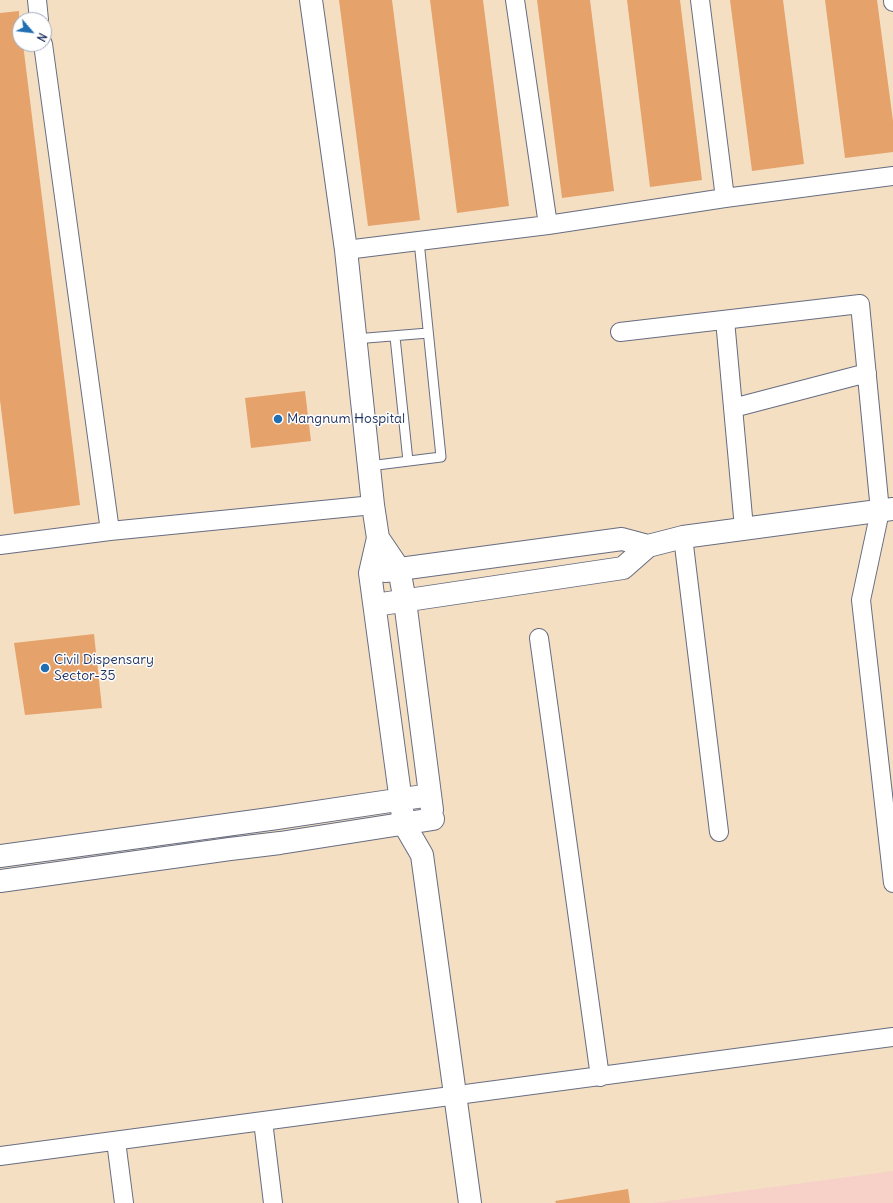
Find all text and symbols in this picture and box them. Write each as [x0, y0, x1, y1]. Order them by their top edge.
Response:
north arrow [12, 12, 52, 52]
text: N [34, 31, 50, 44]
place label: Mangnum Hospital [287, 411, 405, 427]
marker: Mangnum Hospital [272, 413, 284, 425]
place label: Civil Dispensary Sector-35 [54, 652, 154, 684]
marker: Civil Dispensary Sector-35 [39, 662, 51, 674]

